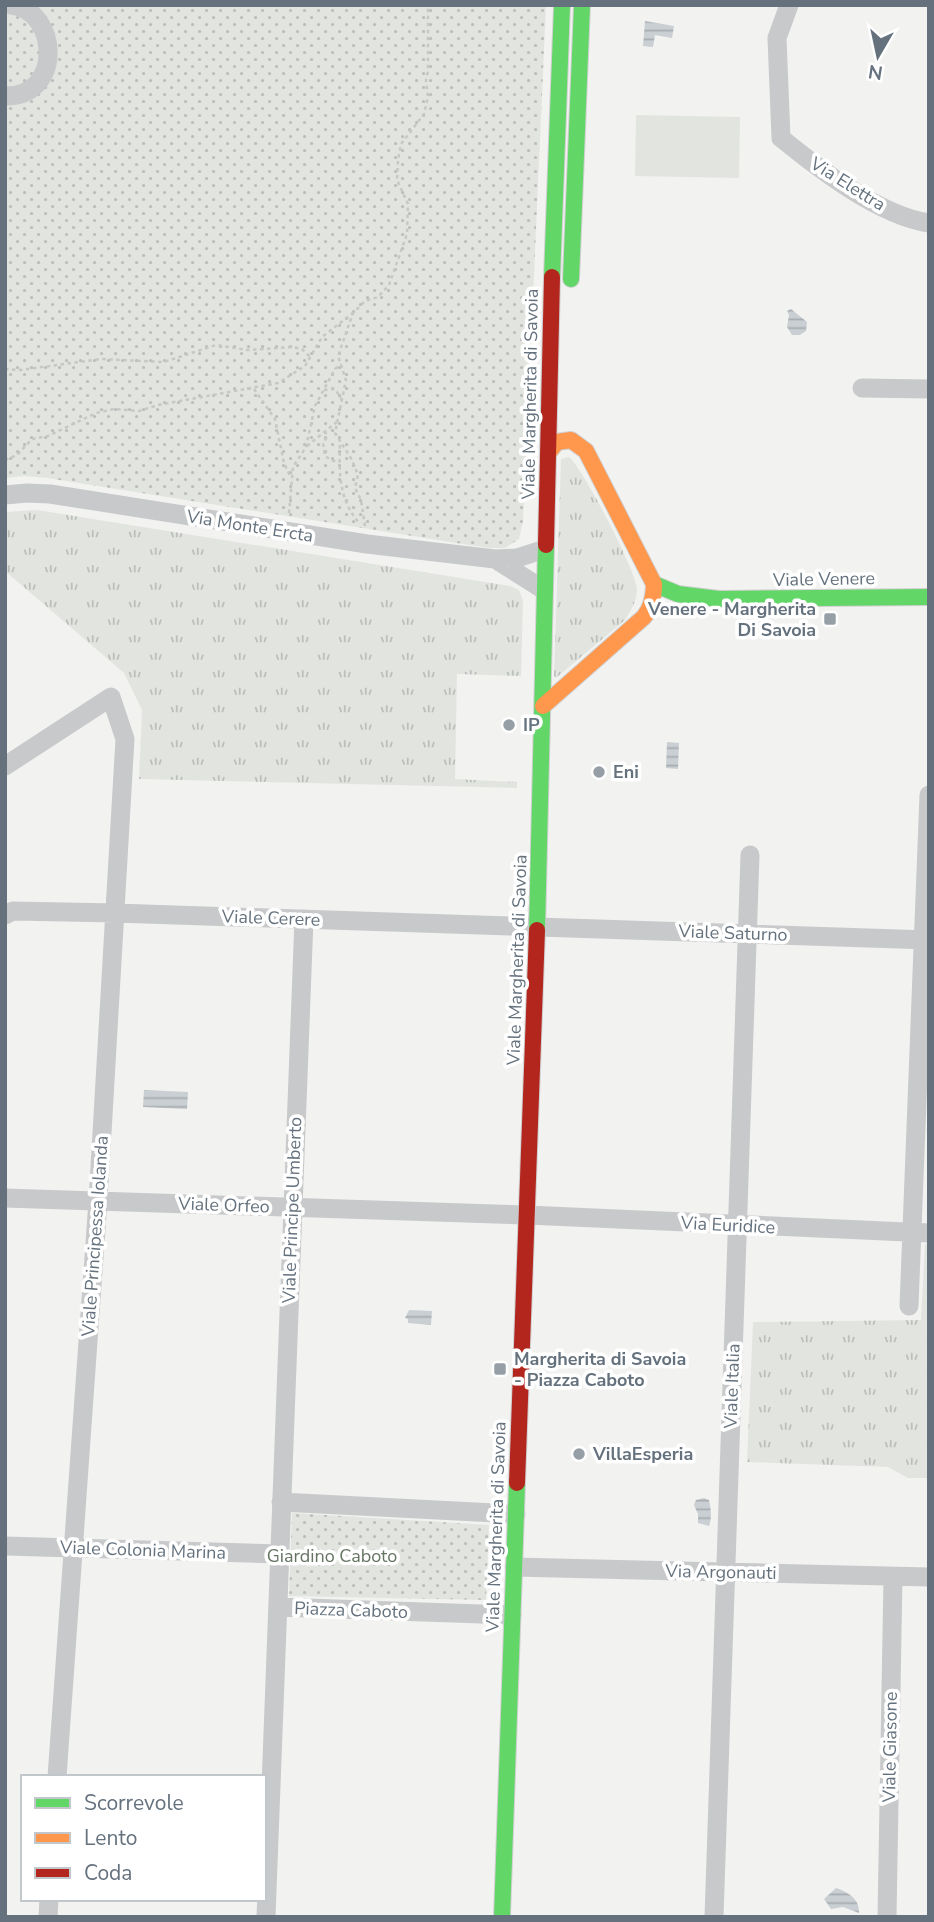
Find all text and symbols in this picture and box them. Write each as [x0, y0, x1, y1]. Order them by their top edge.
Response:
north arrow [843, 21, 913, 91]
text: N [866, 58, 885, 86]
street label: Via Elettra [805, 151, 890, 217]
street label: Viale Margherita di Savoia [516, 288, 544, 501]
street label: Via Monte Ercta [184, 504, 315, 548]
street label: Viale Venere [772, 566, 875, 592]
place label: Venere - Margherita Di Savoia [647, 597, 816, 642]
marker: Venere - Margherita Di Savoia [822, 611, 838, 627]
place label: IP [523, 713, 540, 737]
marker: IP [501, 717, 517, 733]
place label: Eni [613, 760, 639, 784]
marker: Eni [591, 764, 607, 780]
street label: Viale Margherita di Savoia [501, 854, 533, 1067]
street label: Viale Cerere [220, 904, 321, 932]
street label: Viale Saturno [677, 919, 788, 947]
street label: Viale Principe Umberto [277, 1116, 307, 1305]
street label: Viale Principessa Iolanda [76, 1135, 114, 1338]
street label: Viale Orfeo [177, 1191, 270, 1219]
street label: Via Euridice [679, 1210, 776, 1239]
street label: Viale Italia [718, 1343, 745, 1430]
place label: Margherita di Savoia - Piazza Caboto [514, 1347, 686, 1392]
marker: Margherita di Savoia - Piazza Caboto [492, 1361, 508, 1377]
street label: Viale Margherita di Savoia [480, 1421, 512, 1634]
place label: VillaEsperia [592, 1442, 693, 1466]
marker: VillaEsperia [571, 1446, 587, 1462]
street label: Viale Colonia Marina [59, 1535, 226, 1565]
park label: Giardino Caboto [267, 1544, 397, 1568]
street label: Via Argonauti [664, 1559, 777, 1585]
street label: Piazza Caboto [294, 1596, 408, 1624]
street label: Viale Giasone [877, 1691, 903, 1804]
legend [21, 1775, 266, 1901]
text: Scorrevole [84, 1789, 184, 1817]
text: Lento [84, 1824, 137, 1852]
text: Coda [84, 1859, 132, 1887]

